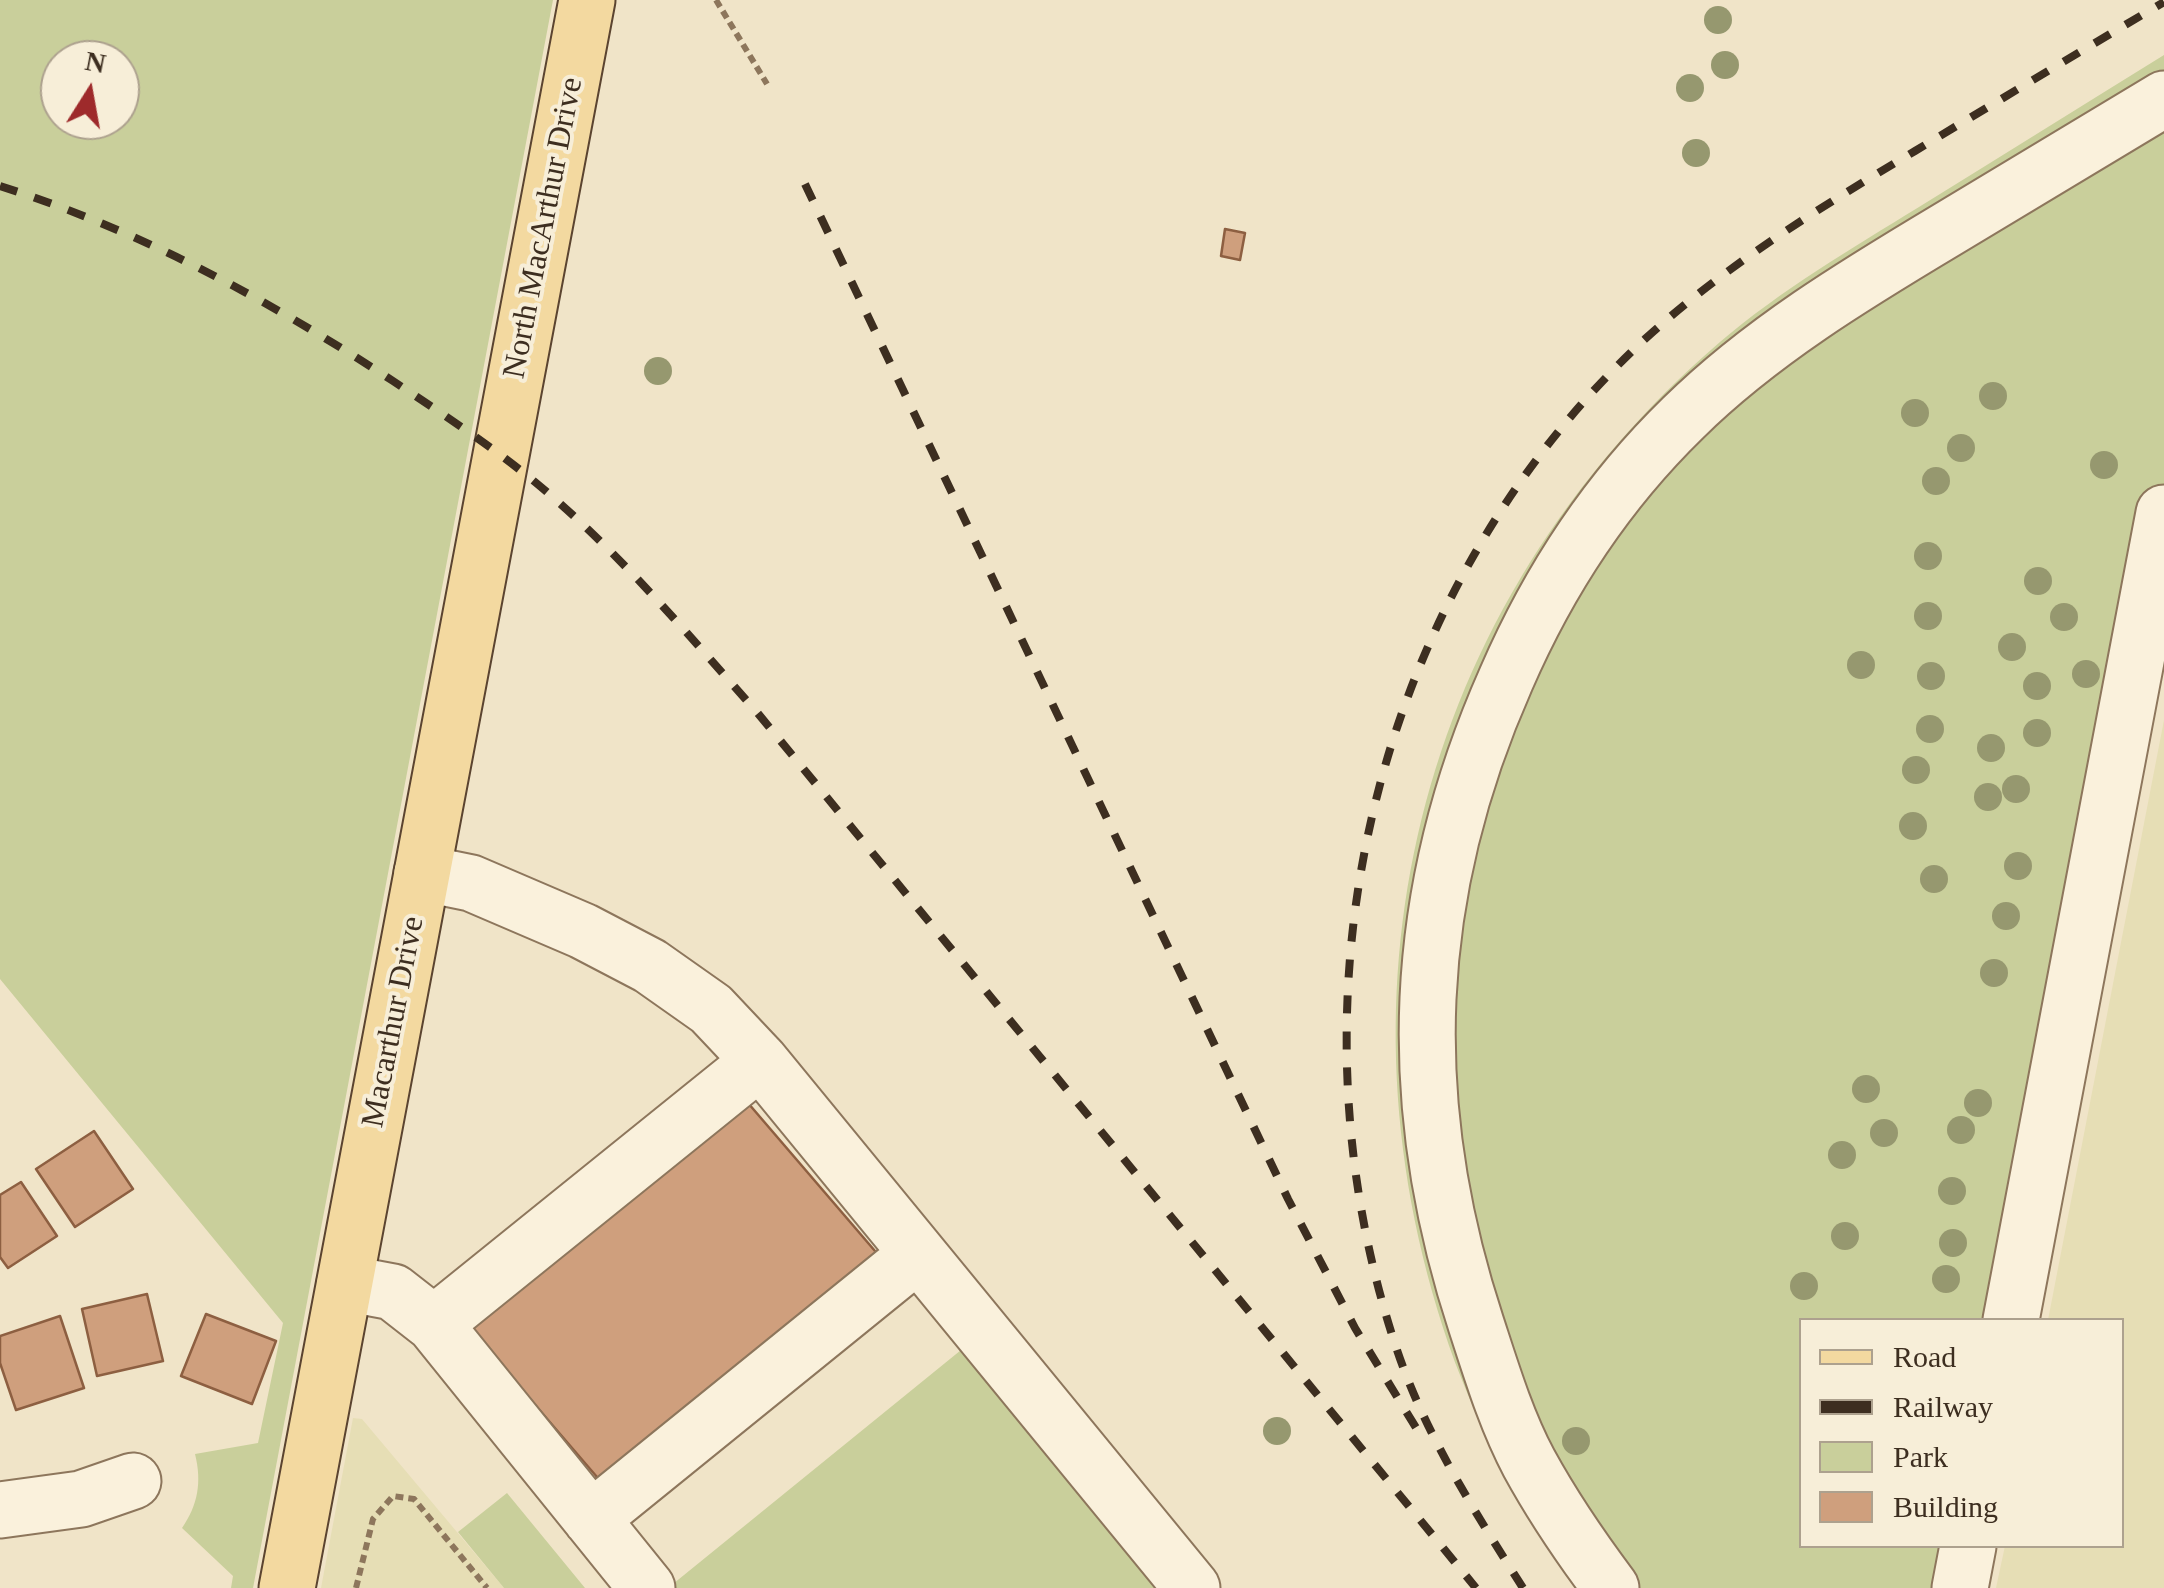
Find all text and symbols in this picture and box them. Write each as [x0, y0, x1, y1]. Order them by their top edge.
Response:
north arrow [40, 40, 140, 140]
text: N [83, 45, 108, 79]
street label: North MacArthur Drive [496, 74, 592, 382]
street label: Macarthur Drive [355, 913, 433, 1131]
legend [1799, 1318, 2124, 1548]
text: Road [1893, 1340, 1956, 1373]
text: Railway [1893, 1390, 1993, 1423]
text: Park [1893, 1440, 1948, 1473]
text: Building [1893, 1490, 1998, 1523]

